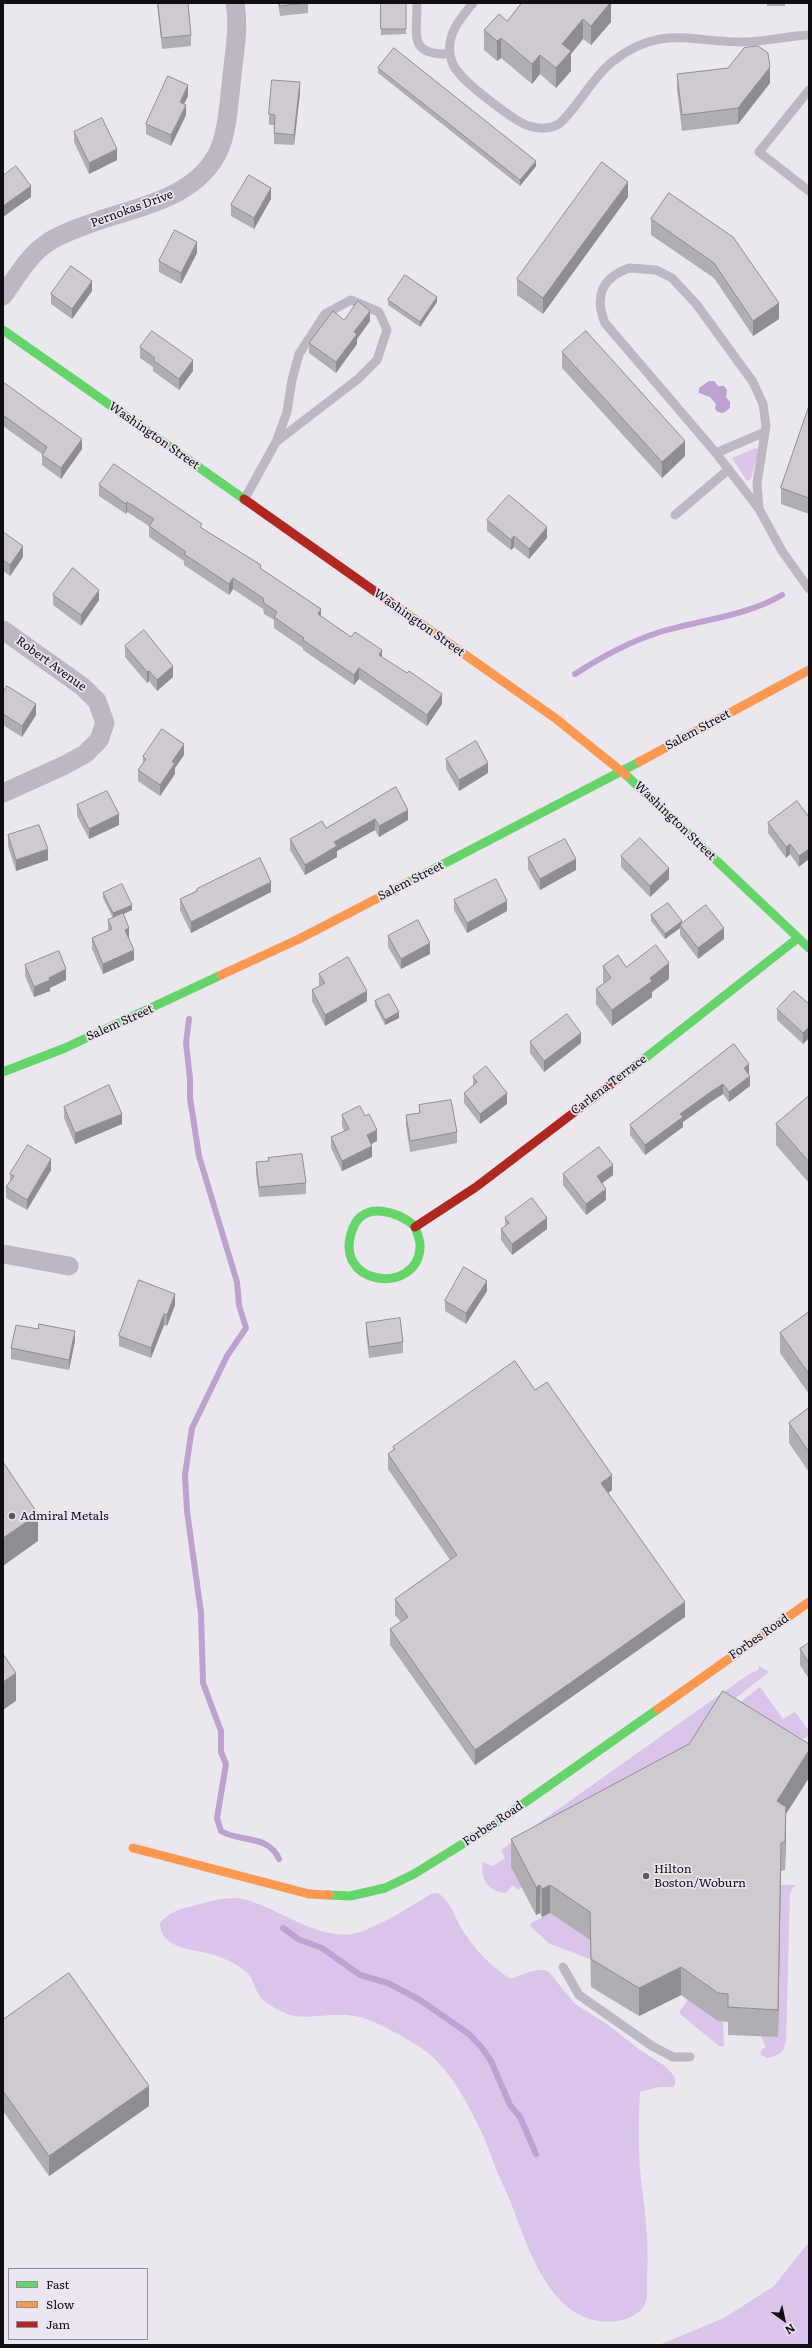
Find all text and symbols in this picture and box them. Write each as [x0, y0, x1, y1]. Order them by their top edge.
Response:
street label: Pernokas Drive [89, 187, 175, 231]
street label: Washington Street [106, 399, 202, 473]
street label: Washington Street [371, 586, 467, 660]
street label: Robert Avenue [13, 634, 89, 694]
street label: Salem Street [663, 707, 733, 753]
street label: Washington Street [631, 778, 719, 864]
street label: Salem Street [376, 858, 446, 904]
street label: Salem Street [84, 1002, 156, 1044]
street label: Carlena Terrace [568, 1052, 650, 1118]
place label: Admiral Metals [20, 1509, 109, 1523]
marker: Admiral Metals [7, 1511, 17, 1521]
street label: Forbes Road [726, 1611, 792, 1663]
street label: Forbes Road [460, 1799, 526, 1849]
place label: Hilton Boston/Woburn [654, 1862, 746, 1890]
marker: Hilton Boston/Woburn [641, 1871, 651, 1881]
legend [8, 2268, 148, 2340]
text: Fast [46, 2275, 69, 2293]
text: Slow [46, 2295, 74, 2313]
north arrow [764, 2300, 804, 2340]
text: Jam [46, 2315, 70, 2333]
text: N [782, 2321, 799, 2339]

